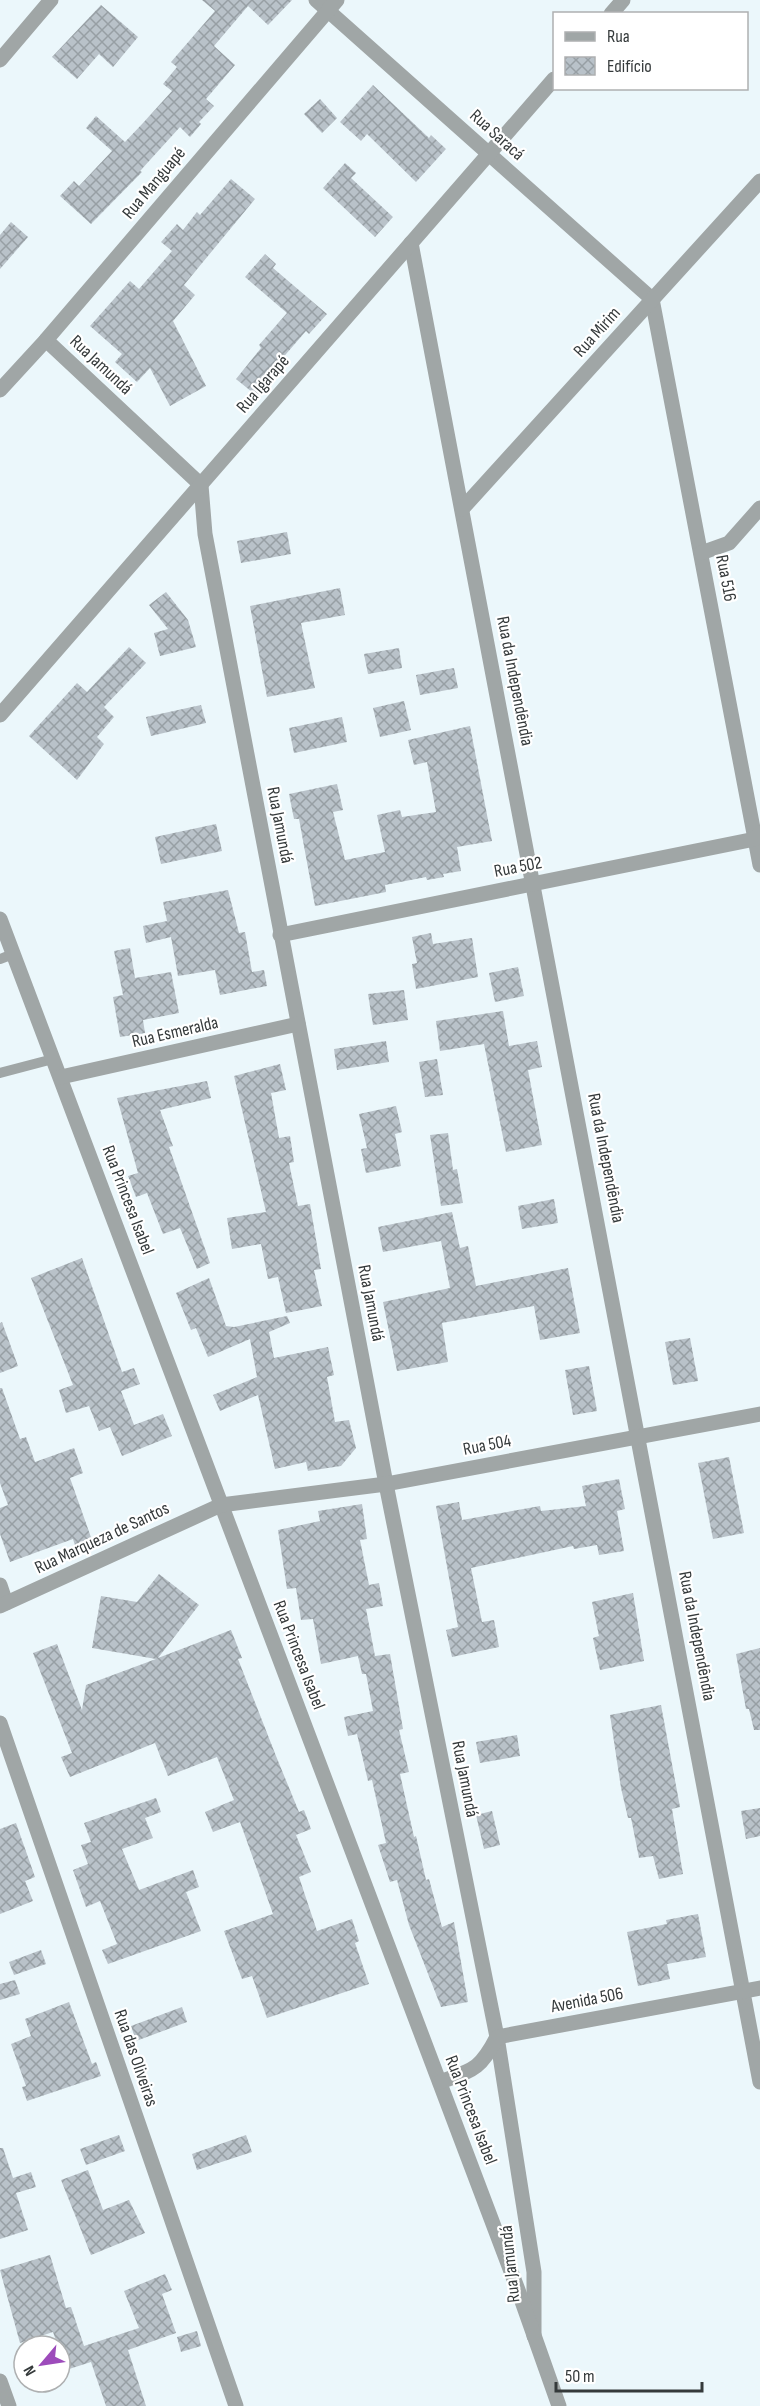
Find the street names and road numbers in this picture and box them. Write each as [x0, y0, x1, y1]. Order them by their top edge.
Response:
street label: Rua Saracá [465, 105, 529, 165]
street label: Rua Manguapé [118, 143, 190, 223]
street label: Rua Mirim [569, 303, 625, 361]
street label: Rua Jamundá [66, 331, 137, 399]
street label: Rua Igarapé [232, 351, 294, 417]
street label: Rua 516 [711, 553, 741, 603]
street label: Rua da Independêndia [492, 614, 538, 748]
street label: Rua Jamundá [262, 785, 298, 865]
street label: Rua 502 [492, 852, 544, 882]
street label: Rua Esmeralda [130, 1012, 220, 1052]
street label: Rua da Independêndia [583, 1091, 629, 1225]
street label: Rua Princesa Isabel [98, 1143, 158, 1257]
street label: Rua Jamundá [353, 1263, 389, 1343]
street label: Rua 504 [461, 1430, 513, 1460]
street label: Rua Marqueza de Santos [31, 1498, 173, 1578]
street label: Rua da Independêndia [674, 1569, 720, 1703]
street label: Rua Princesa Isabel [269, 1598, 329, 1712]
street label: Rua Jamundá [447, 1739, 483, 1819]
street label: Avenida 506 [548, 1983, 625, 2017]
street label: Rua das Oliveiras [110, 2007, 162, 2109]
street label: Rua Princesa Isabel [441, 2053, 501, 2167]
street label: Rua Jamundá [496, 2224, 524, 2304]

